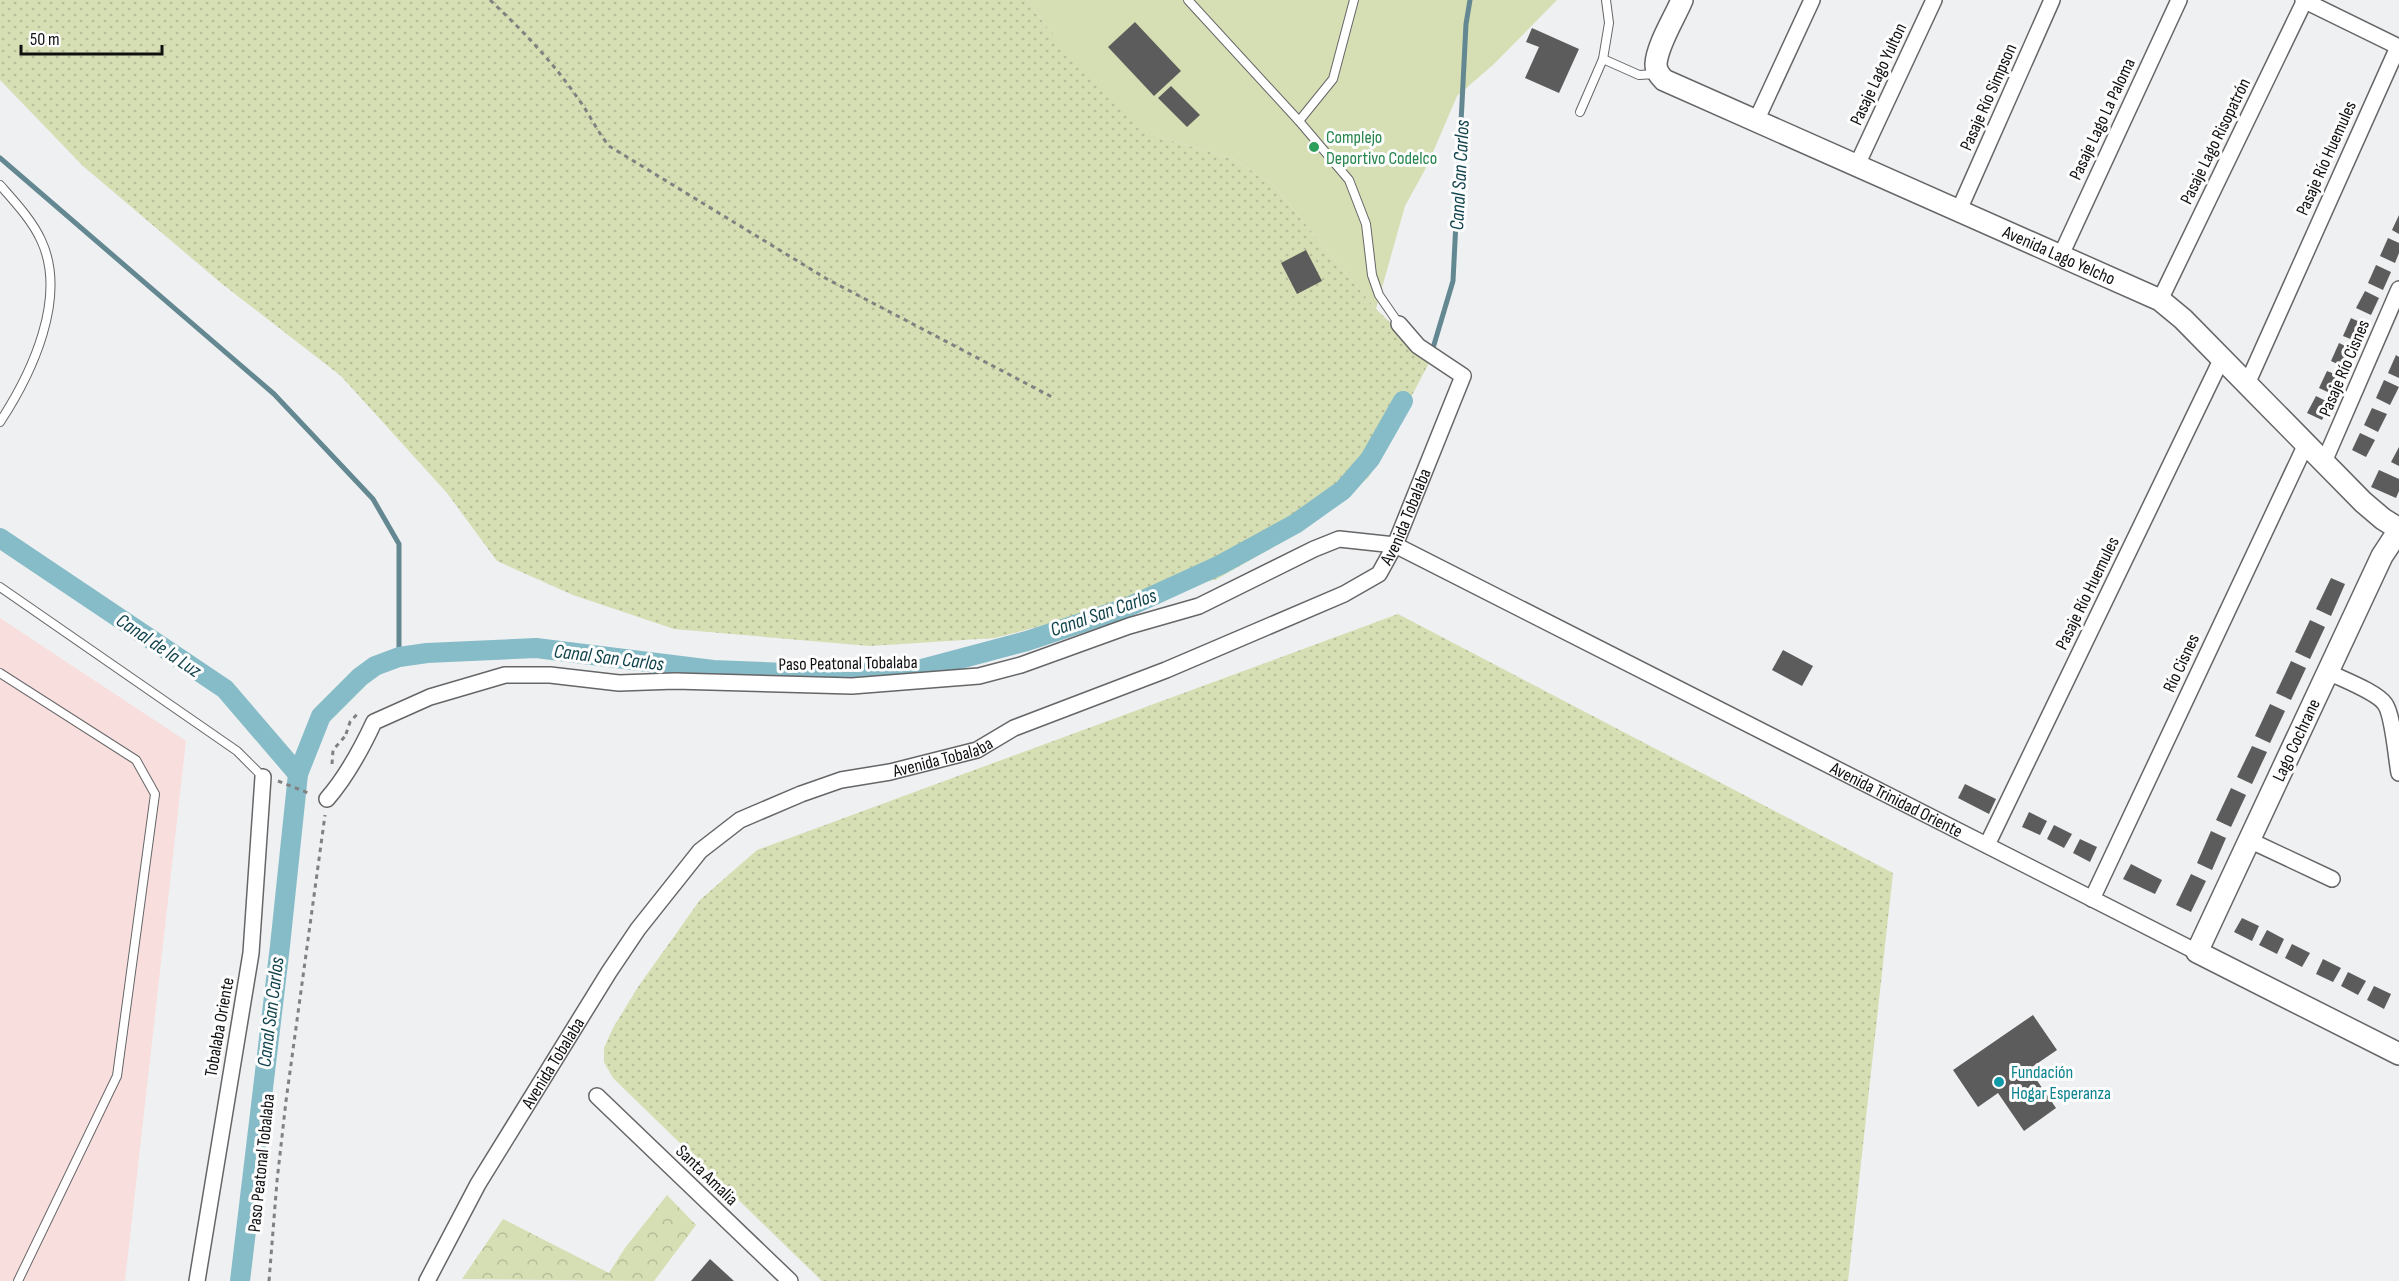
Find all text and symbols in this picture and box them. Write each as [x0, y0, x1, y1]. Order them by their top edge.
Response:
scale bar [21, 18, 162, 56]
street label: Pasaje Lago Yulton [1846, 20, 1911, 129]
text: 50 m [30, 29, 60, 50]
street label: Pasaje Río Simpson [1956, 41, 2021, 154]
street label: Pasaje Lago La Paloma [2065, 55, 2140, 183]
street label: Pasaje Lago Risopatrón [2176, 75, 2255, 208]
street label: Pasaje Río Huemules [2292, 98, 2361, 219]
water label: Canal San Carlos [1445, 119, 1475, 231]
place label: Complejo Deportivo Codelco [1326, 127, 1437, 169]
marker: Complejo Deportivo Codelco [1307, 140, 1321, 154]
street label: Avenida Lago Yelcho [1998, 221, 2118, 290]
street label: Pasaje Río Cisnes [2315, 317, 2374, 420]
street label: Avenida Tobalaba [1376, 465, 1436, 570]
street label: Pasaje Río Huemules [2051, 533, 2124, 653]
water label: Canal San Carlos [1047, 584, 1160, 642]
water label: Canal de la Luz [111, 609, 206, 683]
street label: Río Cisnes [2159, 631, 2204, 696]
water label: Canal San Carlos [553, 639, 665, 677]
street label: Paso Peatonal Tobalaba [778, 652, 918, 675]
street label: Lago Cochrane [2268, 696, 2325, 785]
street label: Avenida Tobalaba [890, 733, 997, 782]
street label: Avenida Trinidad Oriente [1826, 757, 1966, 842]
water label: Canal San Carlos [252, 956, 290, 1068]
street label: Tobalaba Oriente [200, 976, 239, 1078]
street label: Avenida Tobalaba [517, 1014, 589, 1113]
place label: Fundación Hogar Esperanza [2011, 1062, 2111, 1104]
marker: Fundación Hogar Esperanza [1992, 1075, 2006, 1089]
street label: Paso Peatonal Tobalaba [244, 1093, 279, 1233]
street label: Santa Amalia [671, 1141, 742, 1210]

